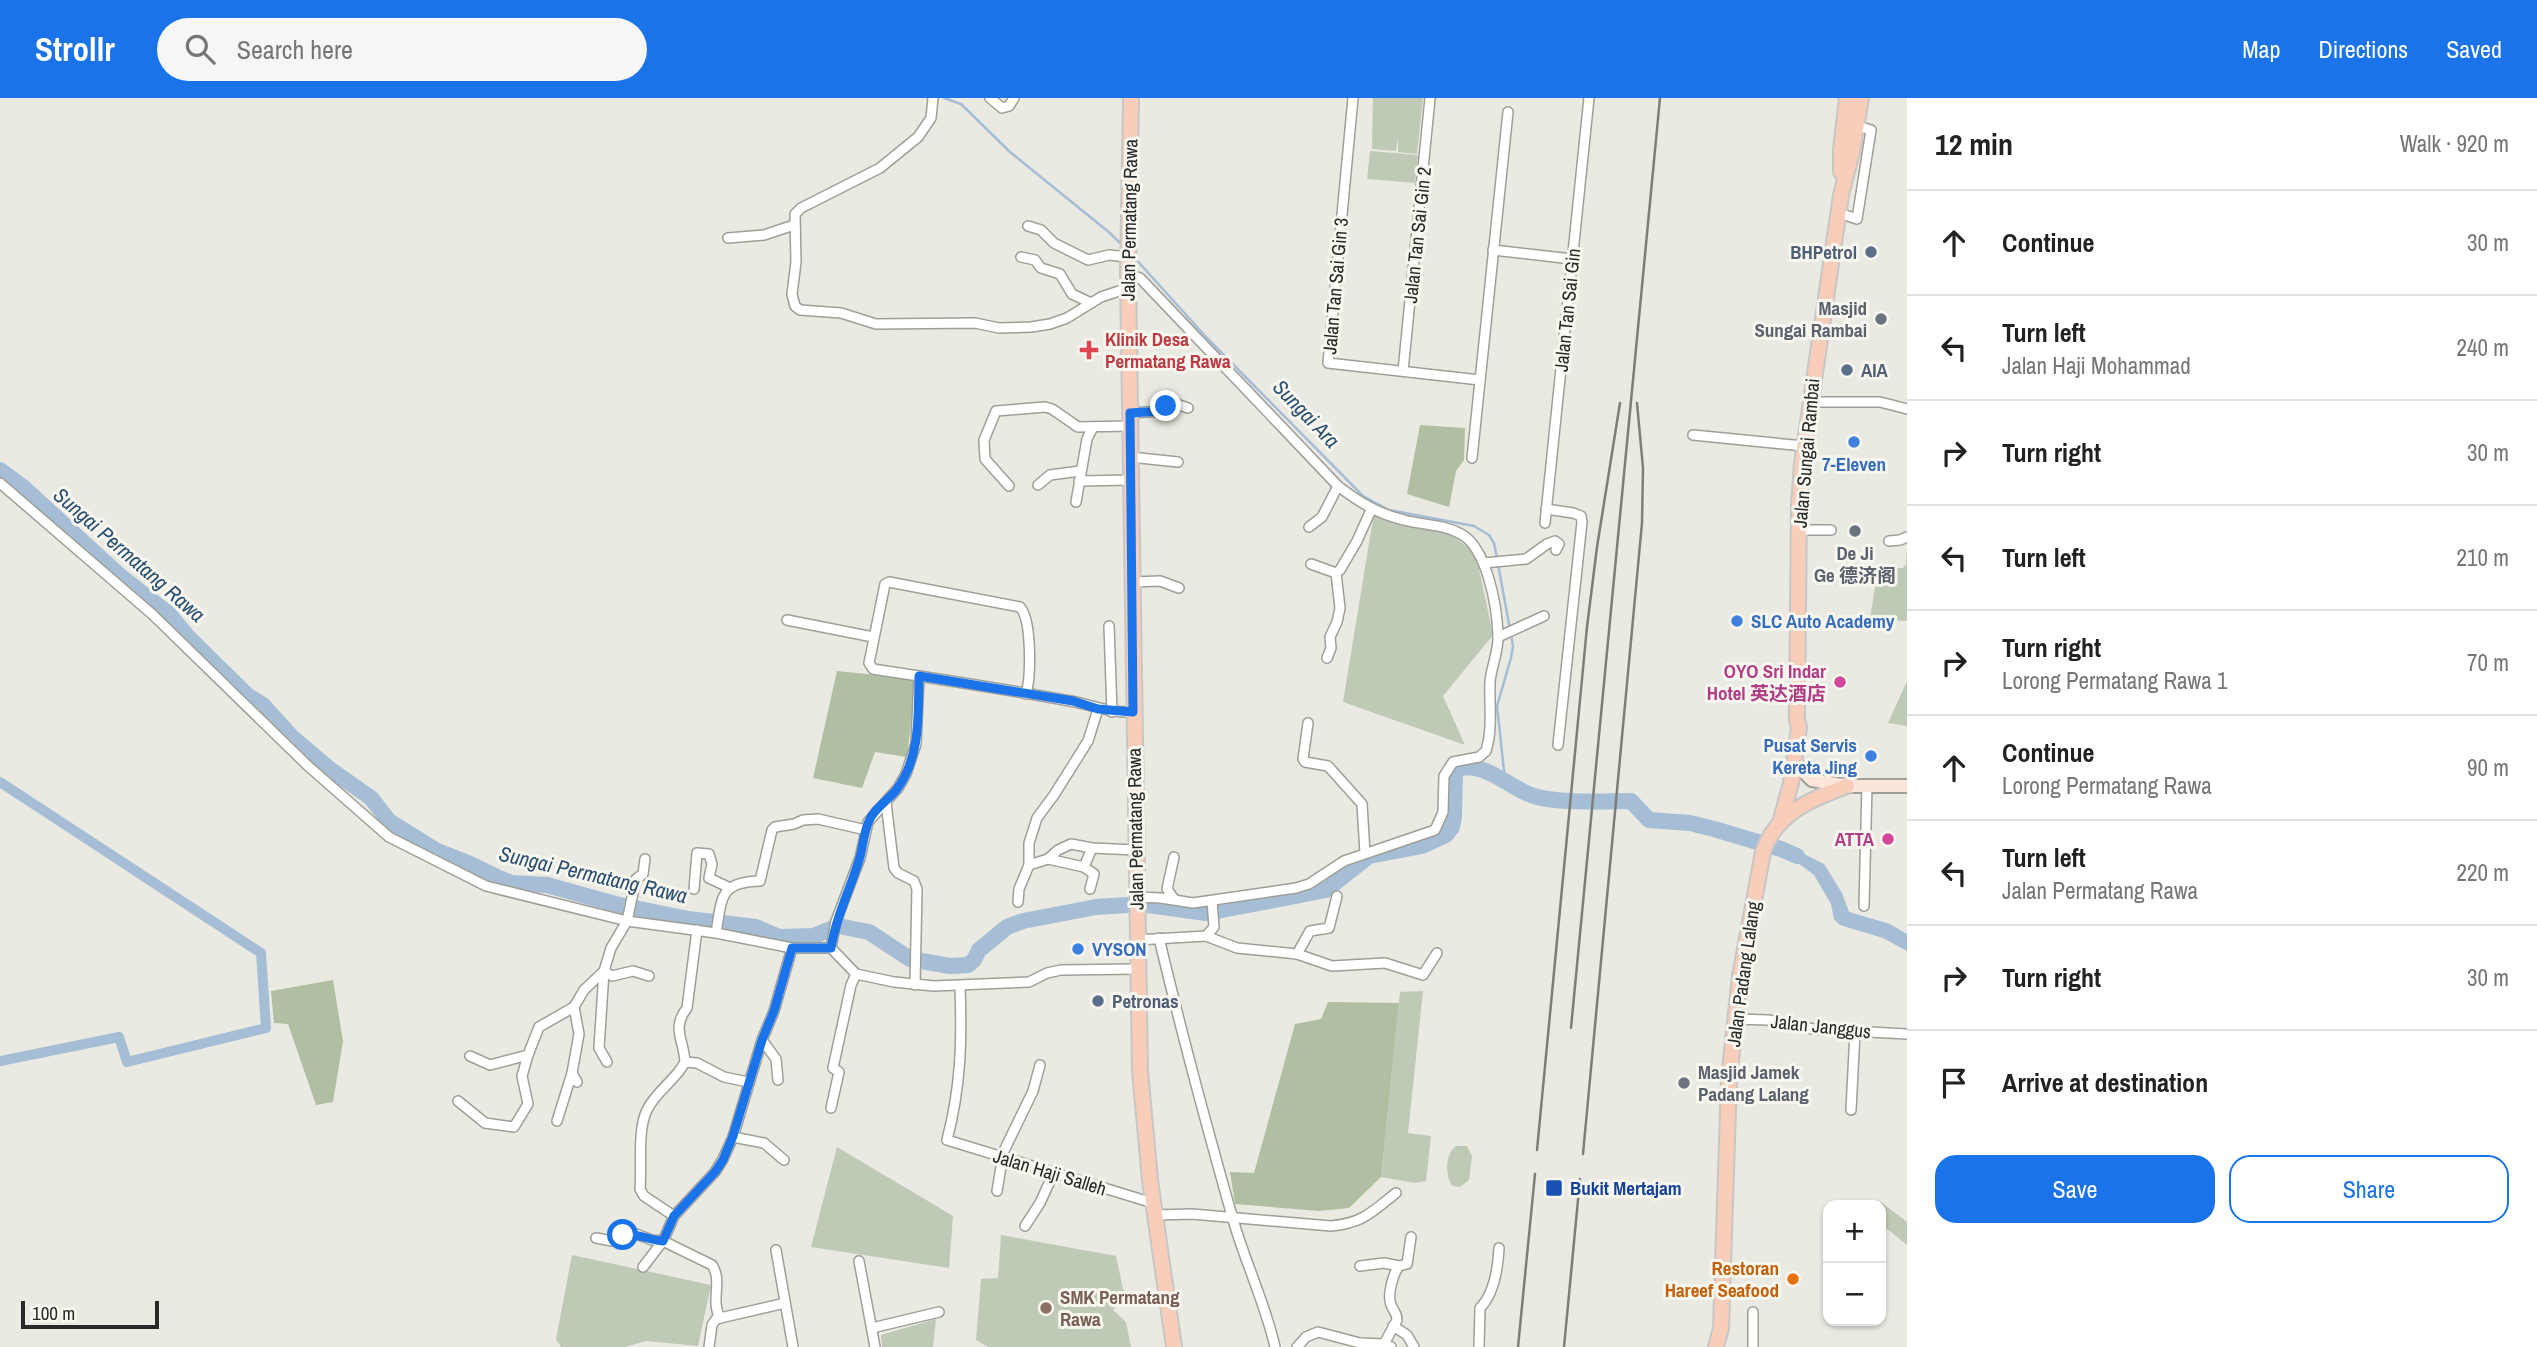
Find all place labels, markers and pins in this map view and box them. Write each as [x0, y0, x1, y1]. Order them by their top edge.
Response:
place label: BHPetrol [1790, 239, 1857, 265]
marker: BHPetrol [1863, 244, 1879, 260]
place label: Masjid Sungai Rambai [1754, 295, 1867, 343]
marker: Masjid Sungai Rambai [1873, 311, 1889, 327]
place label: Klinik Desa Permatang Rawa [1105, 326, 1231, 374]
marker: Klinik Desa Permatang Rawa [1079, 340, 1099, 360]
place label: AIA [1861, 357, 1889, 383]
marker: AIA [1839, 362, 1855, 378]
marker: 7-Eleven [1846, 434, 1862, 450]
place label: 7-Eleven [1822, 451, 1886, 477]
marker: De Ji Ge 德济阁 [1847, 523, 1863, 539]
place label: De Ji Ge 德济阁 [1814, 540, 1896, 588]
place label: SLC Auto Academy [1751, 608, 1895, 634]
marker: SLC Auto Academy [1729, 613, 1745, 629]
place label: OYO Sri Indar Hotel 英达酒店 [1707, 658, 1826, 706]
marker: OYO Sri Indar Hotel 英达酒店 [1832, 674, 1848, 690]
place label: Pusat Servis Kereta Jing [1763, 732, 1857, 780]
marker: Pusat Servis Kereta Jing [1863, 748, 1879, 764]
place label: ATTA [1835, 826, 1875, 852]
marker: ATTA [1880, 831, 1896, 847]
place label: VYSON [1092, 936, 1147, 962]
marker: VYSON [1070, 941, 1086, 957]
place label: Petronas [1112, 988, 1179, 1014]
marker: Petronas [1090, 993, 1106, 1009]
place label: Masjid Jamek Padang Lalang [1698, 1059, 1809, 1107]
marker: Masjid Jamek Padang Lalang [1676, 1075, 1692, 1091]
place label: Bukit Mertajam [1570, 1175, 1682, 1201]
marker: Bukit Mertajam [1544, 1178, 1564, 1198]
place label: Restoran Hareef Seafood [1665, 1255, 1779, 1303]
marker: Restoran Hareef Seafood [1785, 1271, 1801, 1287]
place label: SMK Permatang Rawa [1060, 1284, 1180, 1332]
marker: SMK Permatang Rawa [1038, 1300, 1054, 1316]

